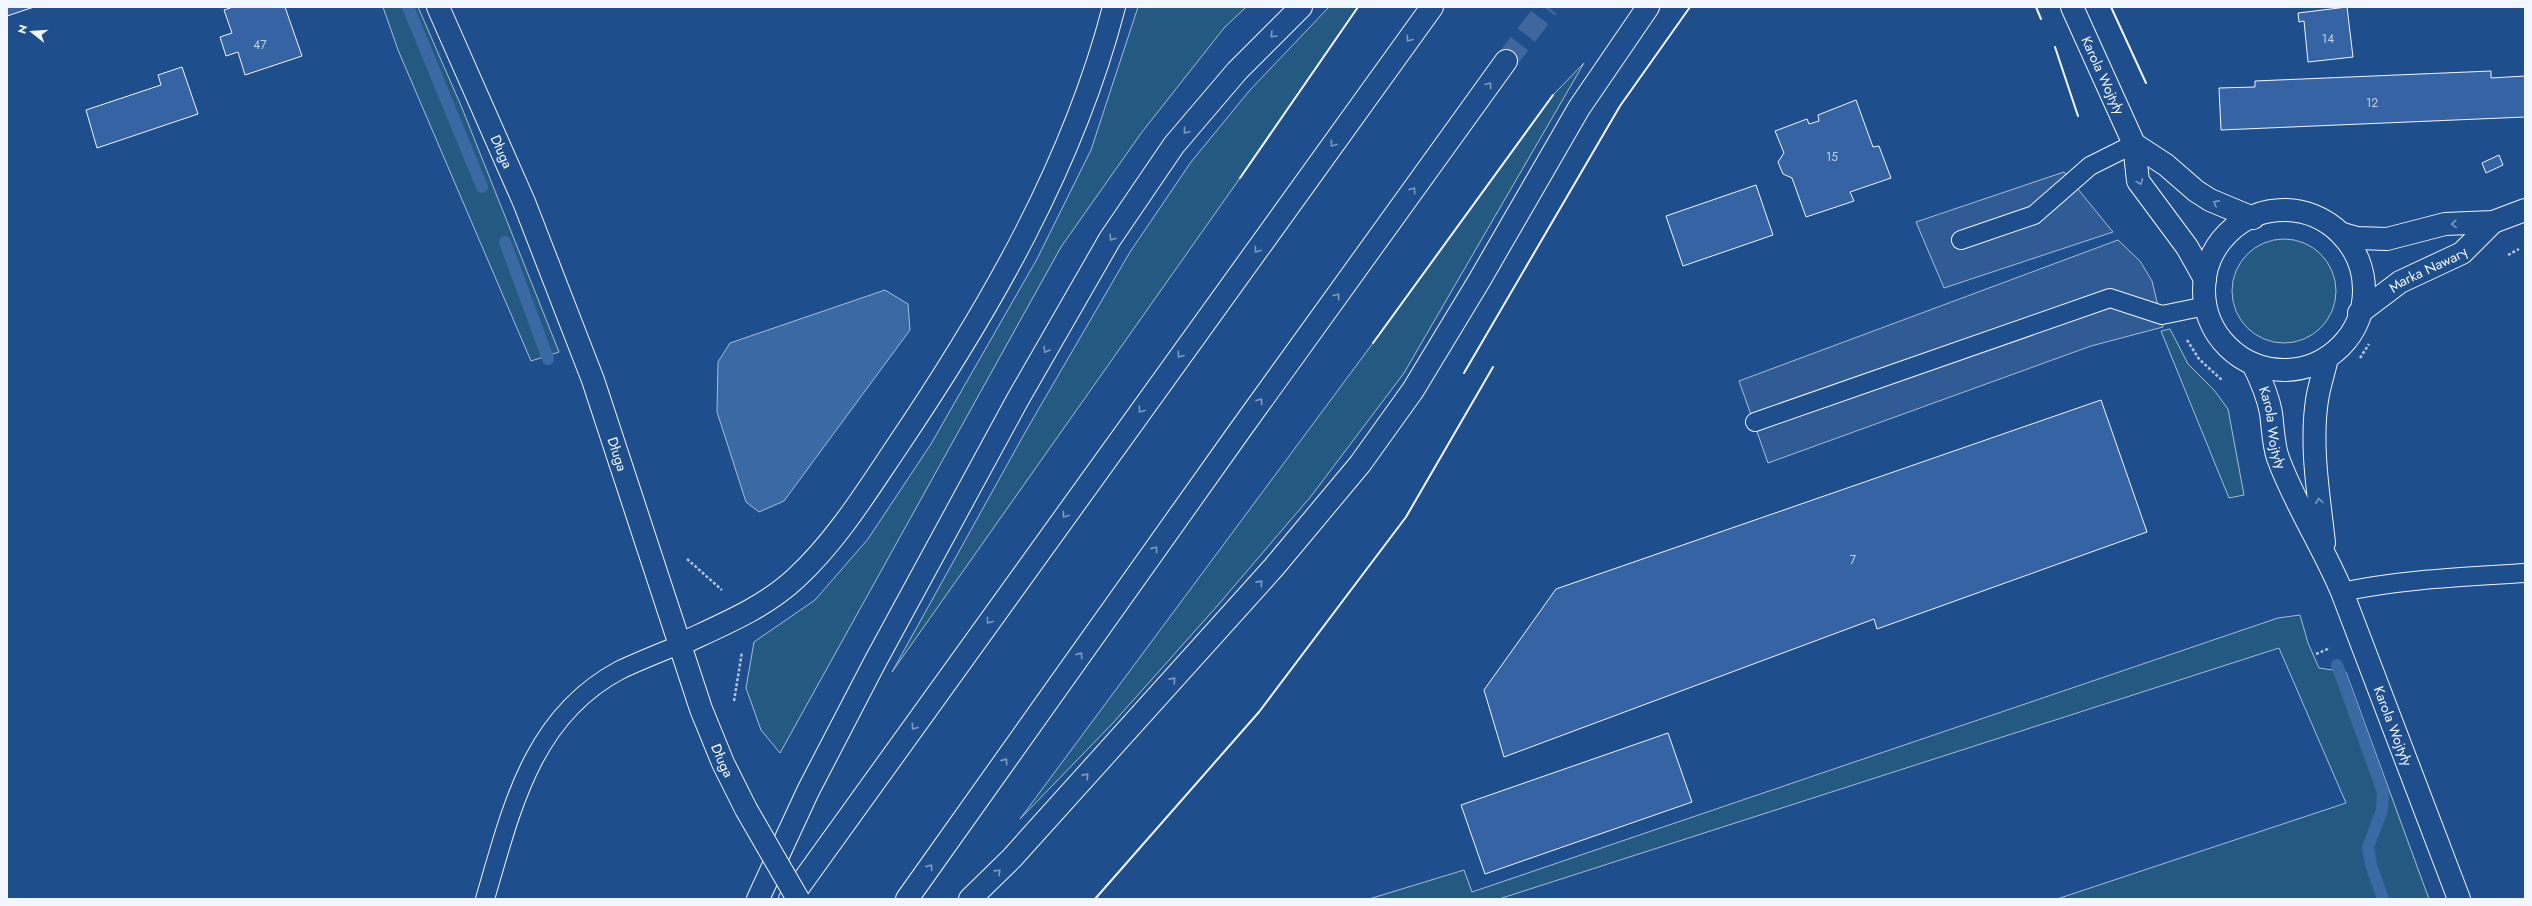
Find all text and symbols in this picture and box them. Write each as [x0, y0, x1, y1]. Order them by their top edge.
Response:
north arrow [12, 12, 52, 52]
text: N [14, 23, 31, 36]
one-way arrow [1271, 30, 1278, 38]
house number: 14 [2322, 30, 2334, 48]
street label: Karola Wojtyły [2077, 33, 2130, 118]
one-way arrow [1406, 35, 1414, 42]
house number: 47 [253, 36, 267, 54]
one-way arrow [1484, 82, 1492, 89]
house number: 12 [2366, 94, 2378, 112]
one-way arrow [1184, 126, 1191, 134]
street label: Długa [486, 132, 518, 172]
one-way arrow [1331, 140, 1338, 147]
house number: 15 [1826, 148, 1838, 166]
one-way arrow [2136, 179, 2144, 186]
one-way arrow [1408, 188, 1415, 195]
one-way arrow [2213, 200, 2221, 208]
one-way arrow [2451, 220, 2457, 228]
one-way arrow [1110, 233, 1117, 240]
street label: Marka Nawary [2384, 242, 2473, 297]
one-way arrow [1255, 245, 1262, 252]
one-way arrow [1332, 293, 1339, 300]
one-way arrow [1044, 346, 1051, 353]
one-way arrow [1178, 350, 1185, 357]
street label: Karola Wojtyły [2254, 383, 2292, 473]
one-way arrow [1256, 398, 1263, 405]
one-way arrow [1139, 405, 1146, 412]
street label: Długa [602, 434, 632, 474]
one-way arrow [2315, 498, 2324, 504]
one-way arrow [1063, 511, 1070, 518]
one-way arrow [1150, 546, 1158, 553]
house number: 7 [1850, 551, 1857, 569]
one-way arrow [1255, 580, 1262, 588]
one-way arrow [986, 617, 994, 624]
one-way arrow [1075, 652, 1083, 659]
one-way arrow [1168, 677, 1175, 685]
street label: Karola Wojtyły [2369, 683, 2418, 770]
one-way arrow [912, 722, 919, 729]
street label: Długa [706, 741, 739, 781]
one-way arrow [1000, 758, 1008, 765]
one-way arrow [1081, 774, 1088, 781]
one-way arrow [925, 864, 933, 871]
one-way arrow [993, 869, 1001, 877]

